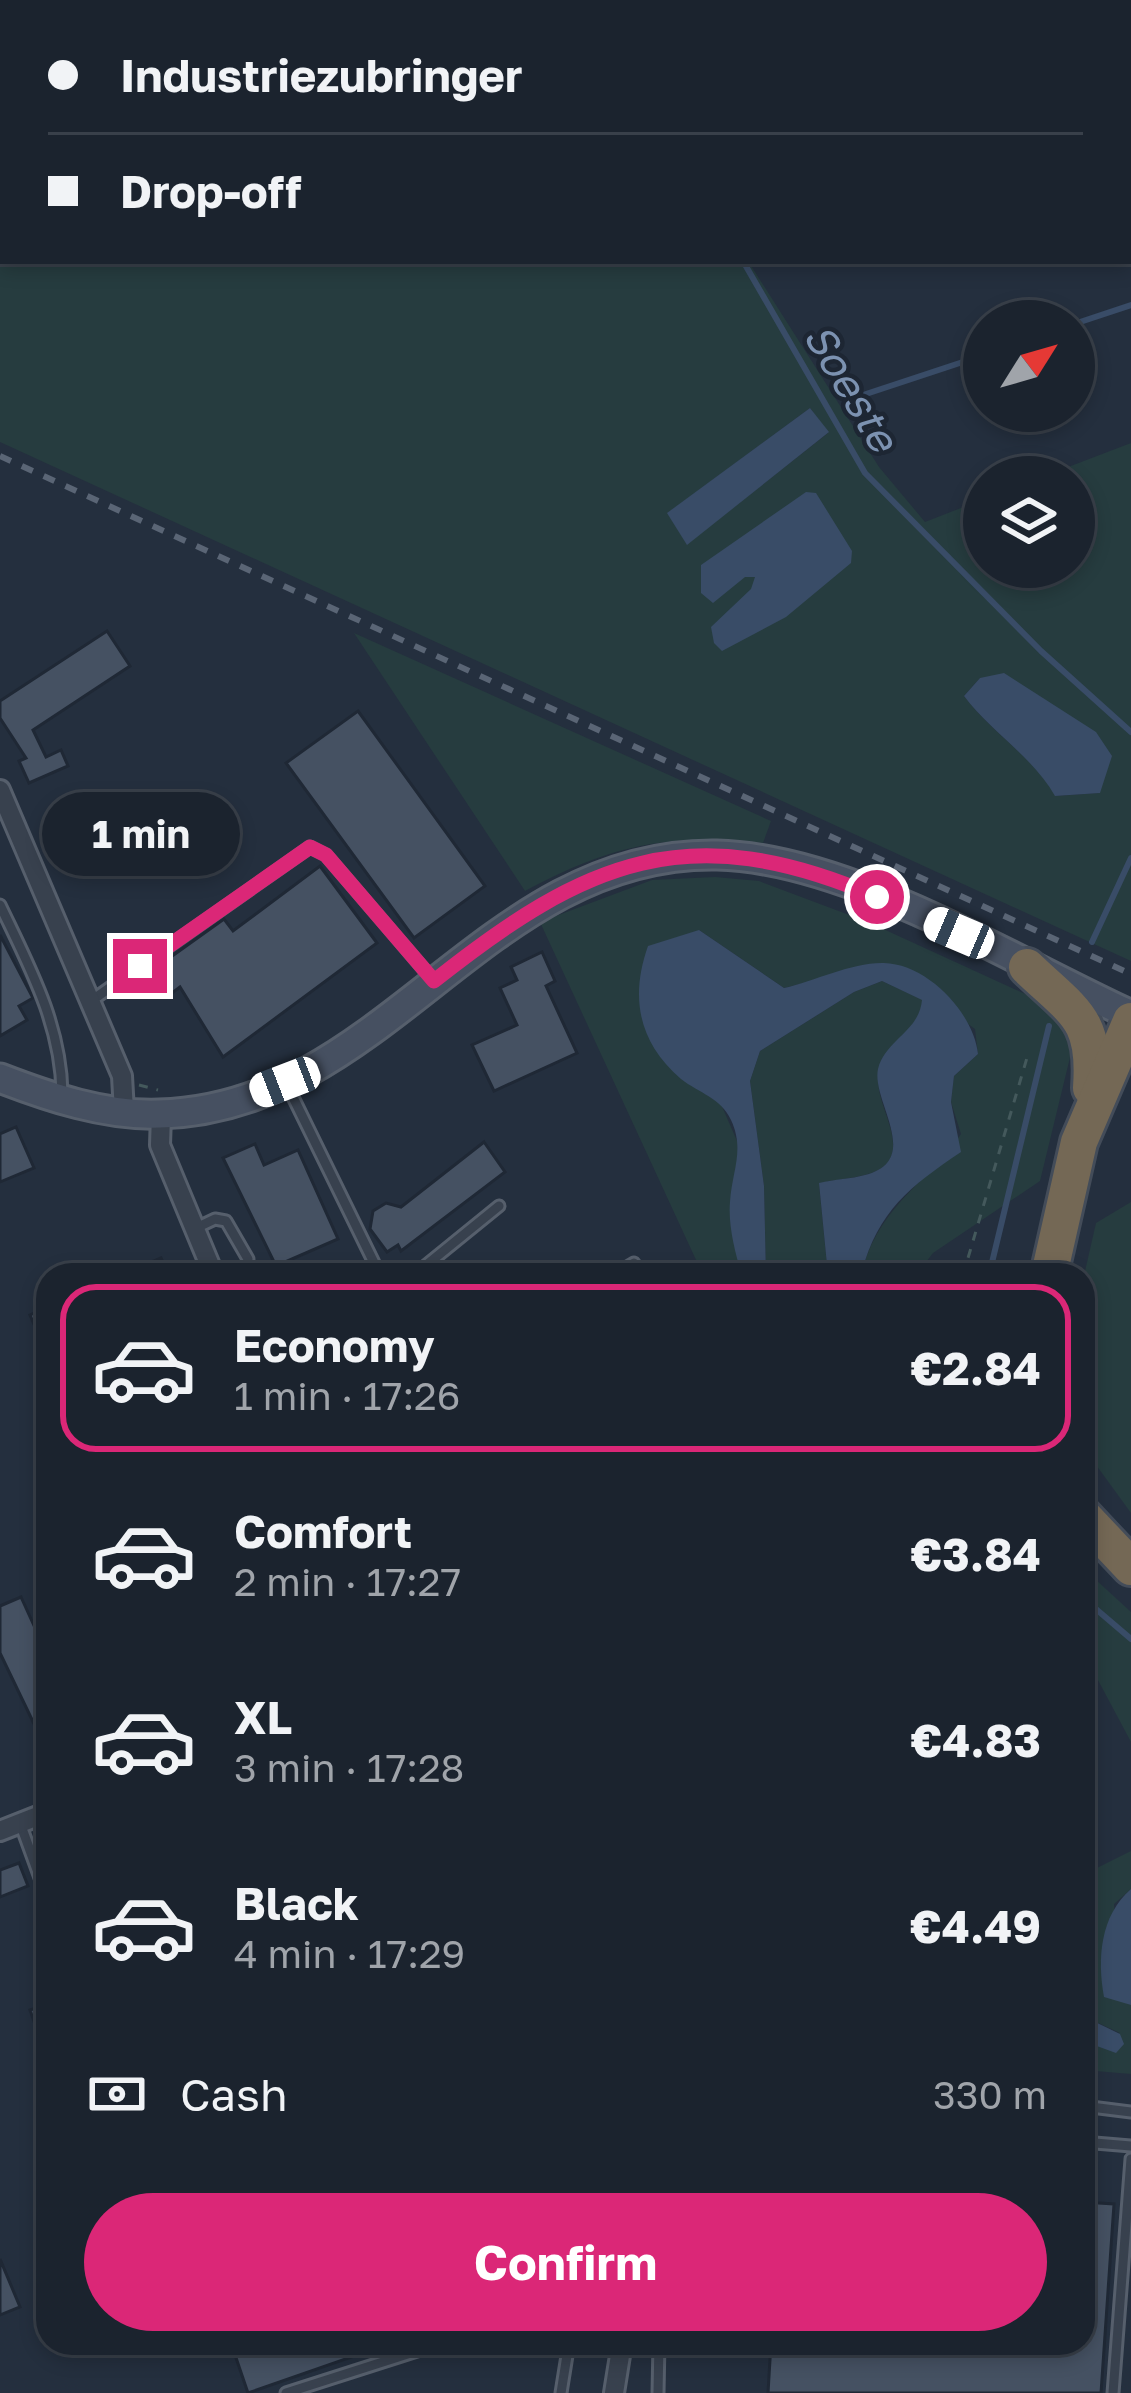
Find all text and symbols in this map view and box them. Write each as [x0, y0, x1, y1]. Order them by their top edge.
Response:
text: Industriezubringer [120, 48, 522, 102]
text: Drop-off [120, 164, 301, 218]
north arrow [963, 300, 1095, 432]
map controls [963, 300, 1095, 588]
water label: Soeste [795, 314, 911, 462]
button: layers [963, 456, 1095, 588]
callout: 1 min [41, 792, 239, 876]
text: 1 min [92, 810, 190, 857]
route start [850, 870, 904, 924]
car [919, 902, 999, 964]
route end [113, 939, 167, 993]
car [245, 1052, 325, 1112]
icon: car [90, 1314, 198, 1422]
text: Economy [234, 1318, 435, 1372]
text: €2.84 [910, 1341, 1041, 1395]
text: 1 min · 17:26 [234, 1372, 460, 1419]
icon: car [90, 1500, 198, 1608]
text: Comfort [234, 1504, 412, 1558]
text: €3.84 [910, 1527, 1041, 1581]
text: 2 min · 17:27 [234, 1558, 461, 1605]
icon: car [90, 1686, 198, 1794]
text: XL [234, 1690, 292, 1744]
text: €4.83 [910, 1713, 1041, 1767]
text: 3 min · 17:28 [234, 1744, 464, 1791]
icon: car [90, 1872, 198, 1980]
text: Black [234, 1876, 359, 1930]
text: €4.49 [910, 1899, 1041, 1953]
text: 4 min · 17:29 [234, 1930, 465, 1977]
icon: cash [84, 2061, 150, 2127]
text: Cash [180, 2067, 288, 2121]
text: 330 m [933, 2071, 1047, 2118]
button: Confirm [84, 2193, 1047, 2331]

